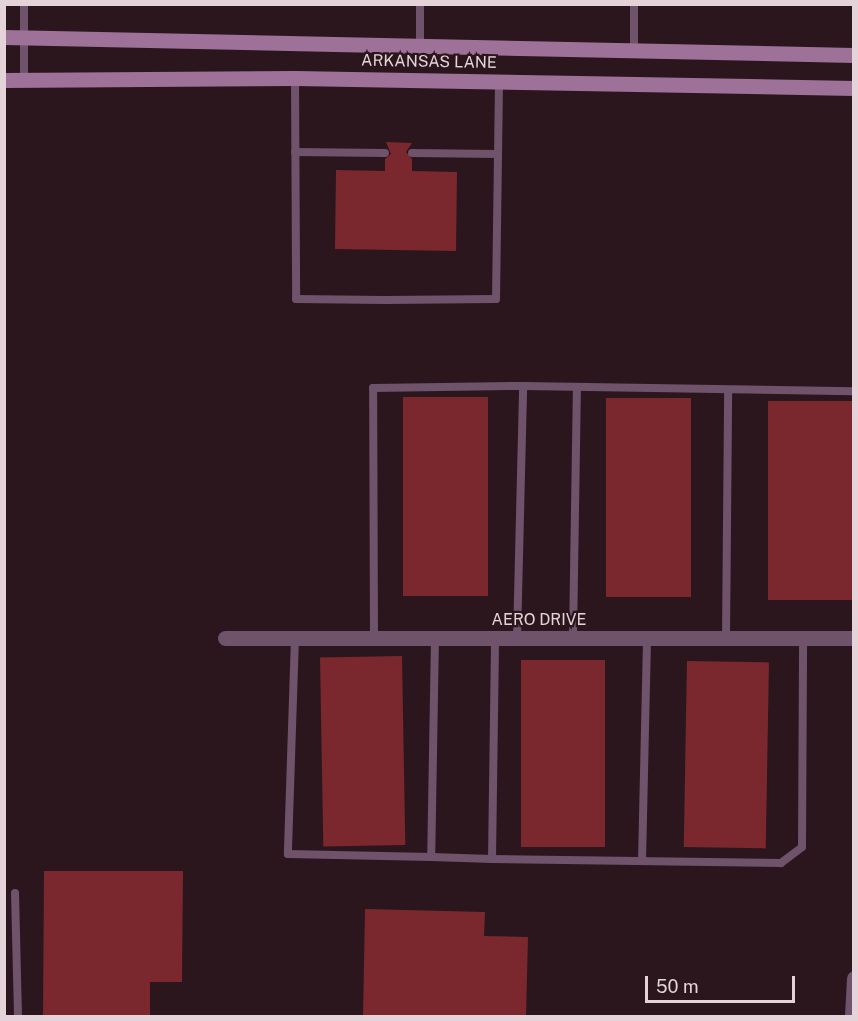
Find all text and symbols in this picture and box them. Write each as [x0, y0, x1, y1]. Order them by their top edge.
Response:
street label: ARKANSAS LANE [361, 51, 497, 73]
street label: AERO DRIVE [492, 610, 586, 630]
scale bar [648, 964, 798, 1002]
text: 50 m [656, 976, 699, 997]

